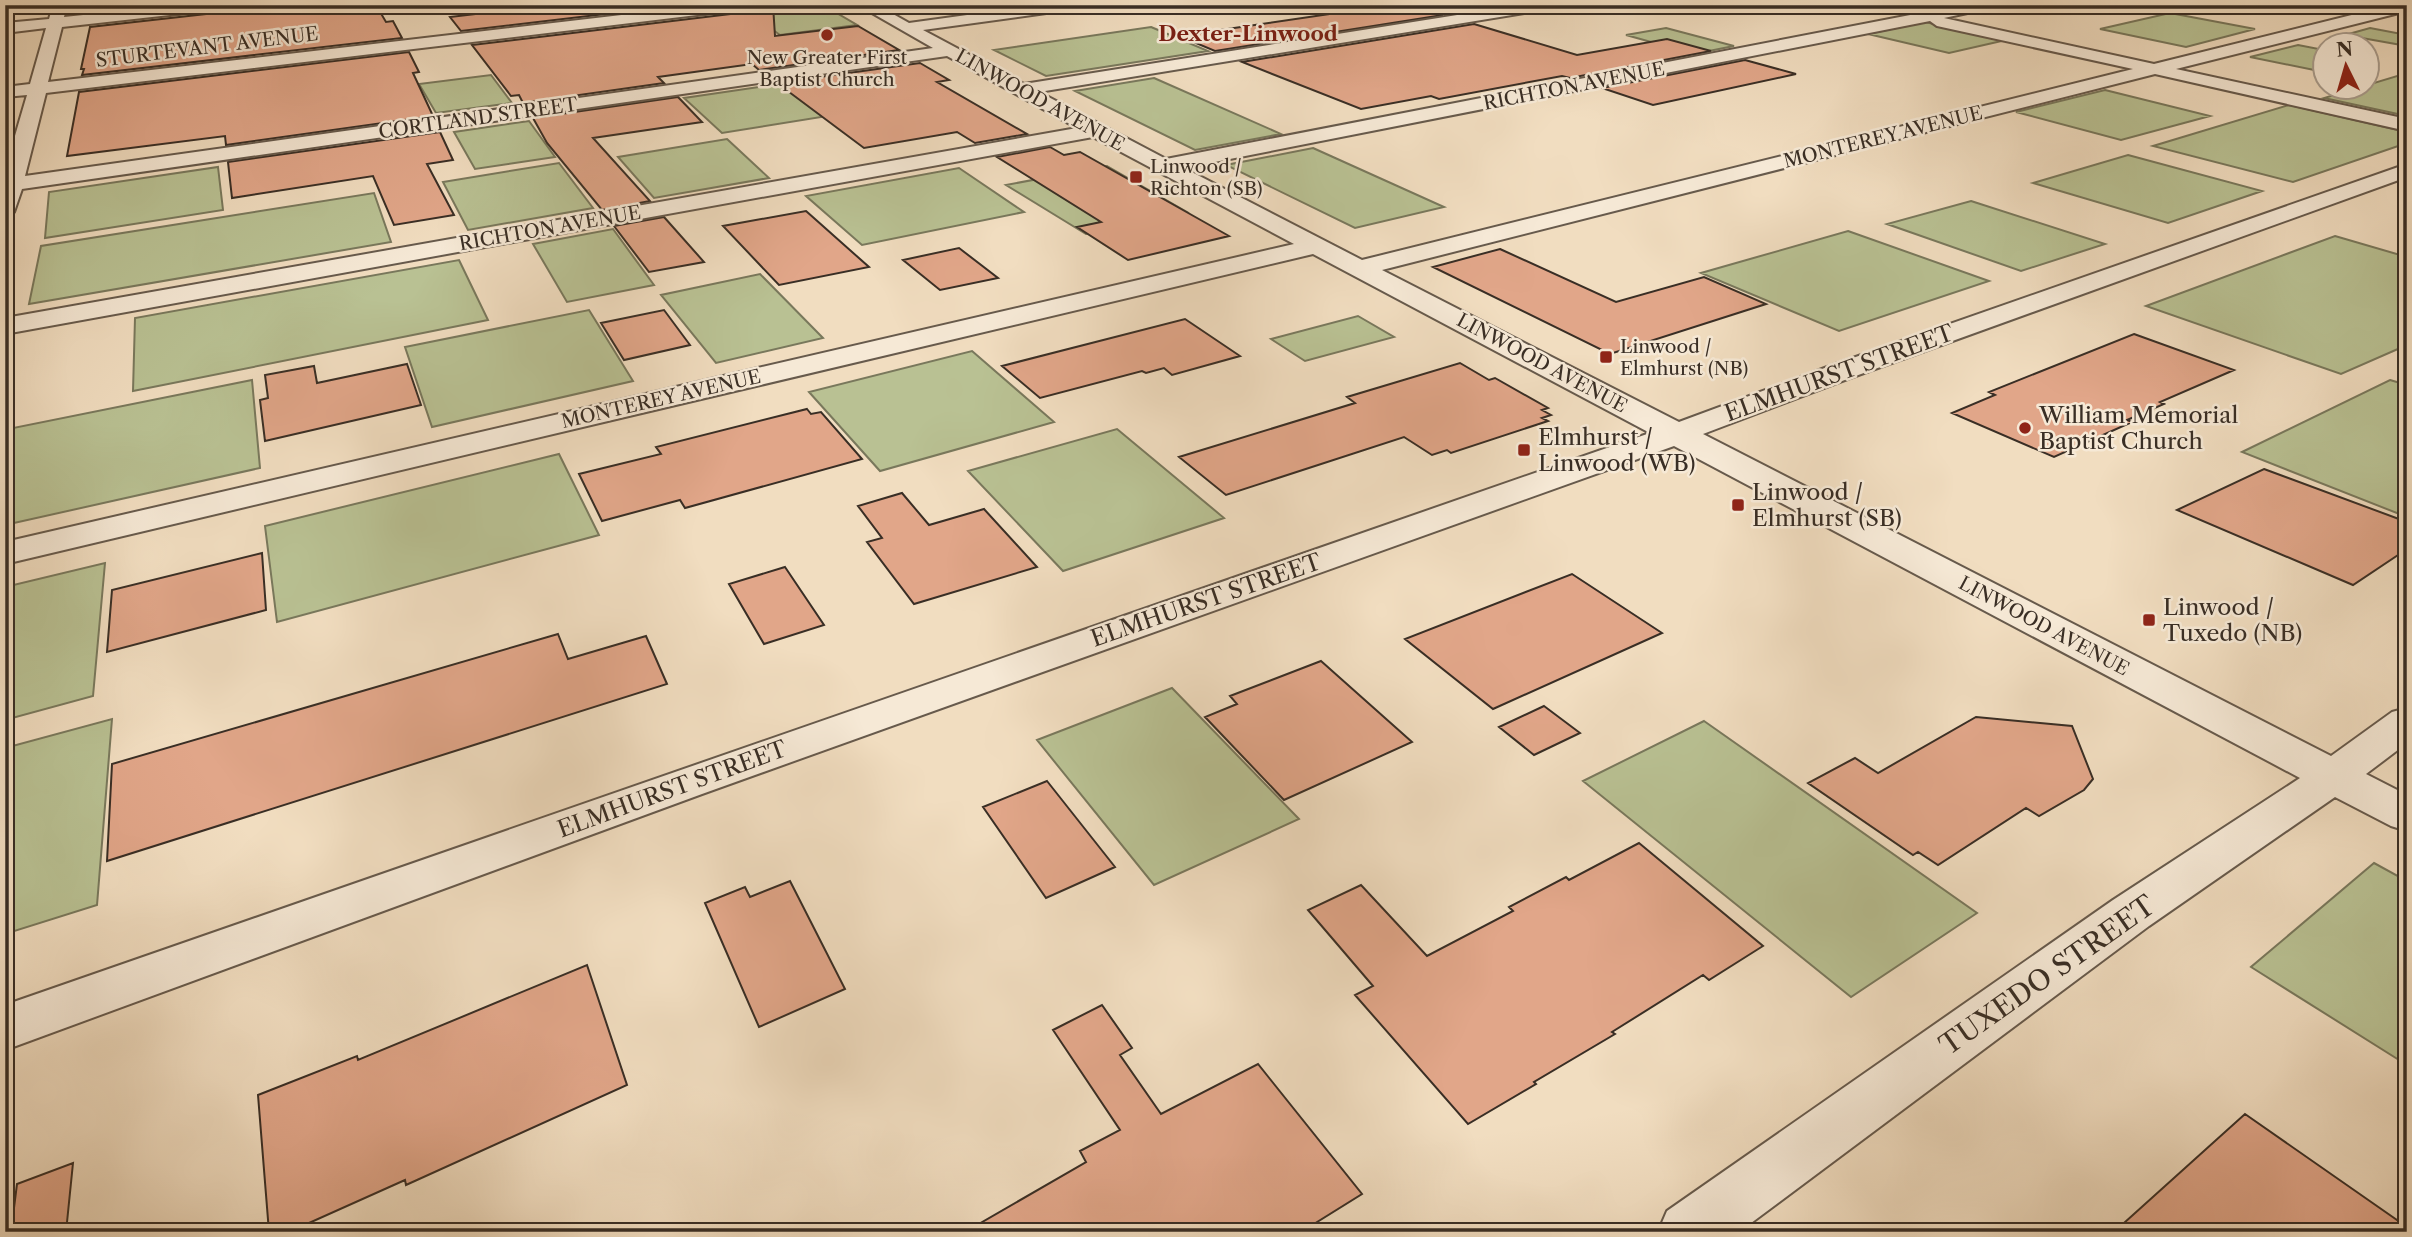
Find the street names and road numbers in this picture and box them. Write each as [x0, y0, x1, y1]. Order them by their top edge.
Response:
street label: STURTEVANT AVENUE [94, 22, 320, 72]
street label: LINWOOD AVENUE [952, 44, 1128, 156]
street label: RICHTON AVENUE [1481, 57, 1667, 115]
street label: CORTLAND STREET [377, 93, 580, 143]
street label: MONTEREY AVENUE [1781, 101, 1985, 173]
street label: RICHTON AVENUE [457, 201, 643, 255]
street label: LINWOOD AVENUE [1453, 308, 1631, 418]
street label: ELMHURST STREET [1721, 318, 1958, 427]
street label: MONTEREY AVENUE [559, 365, 763, 433]
street label: ELMHURST STREET [1087, 547, 1326, 653]
street label: LINWOOD AVENUE [1955, 571, 2133, 681]
street label: ELMHURST STREET [554, 734, 791, 843]
street label: TUXEDO STREET [1933, 888, 2161, 1062]

